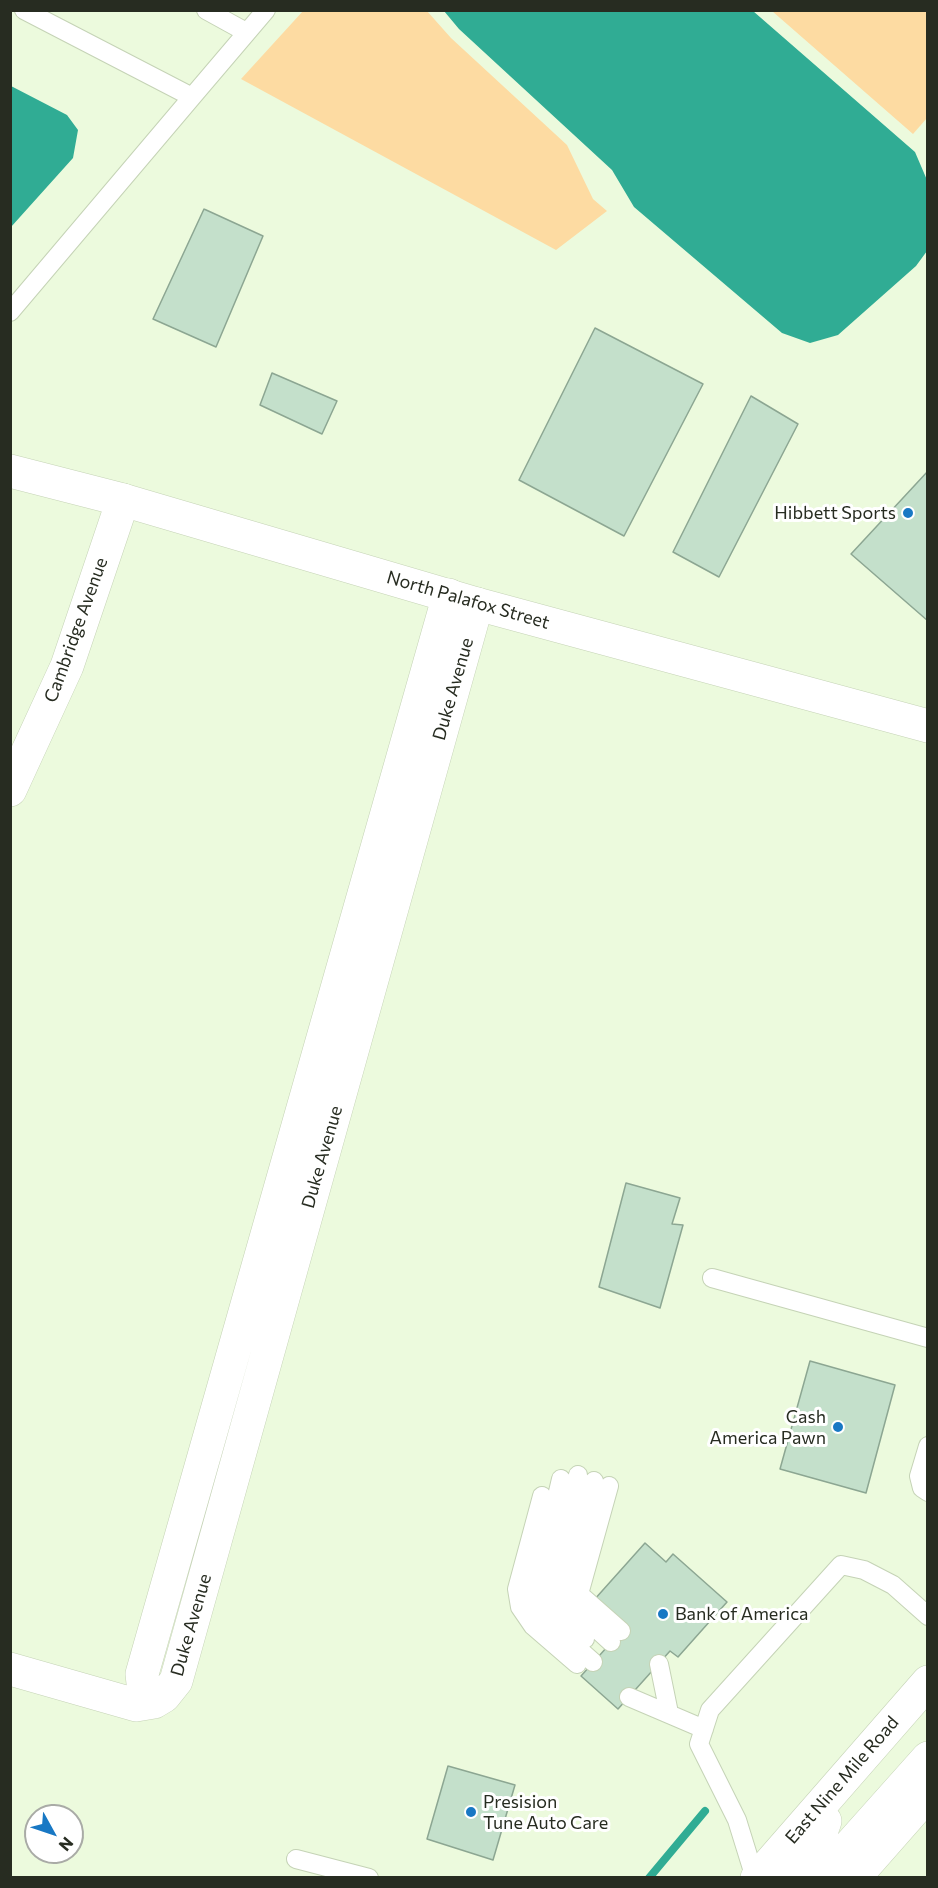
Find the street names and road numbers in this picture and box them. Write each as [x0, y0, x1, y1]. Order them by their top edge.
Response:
street label: Cambridge Avenue [40, 554, 112, 706]
street label: North Palafox Street [384, 566, 552, 634]
street label: Duke Avenue [428, 635, 478, 743]
street label: Duke Avenue [297, 1103, 347, 1211]
street label: Duke Avenue [166, 1571, 216, 1679]
street label: East Nine Mile Road [781, 1712, 903, 1848]

